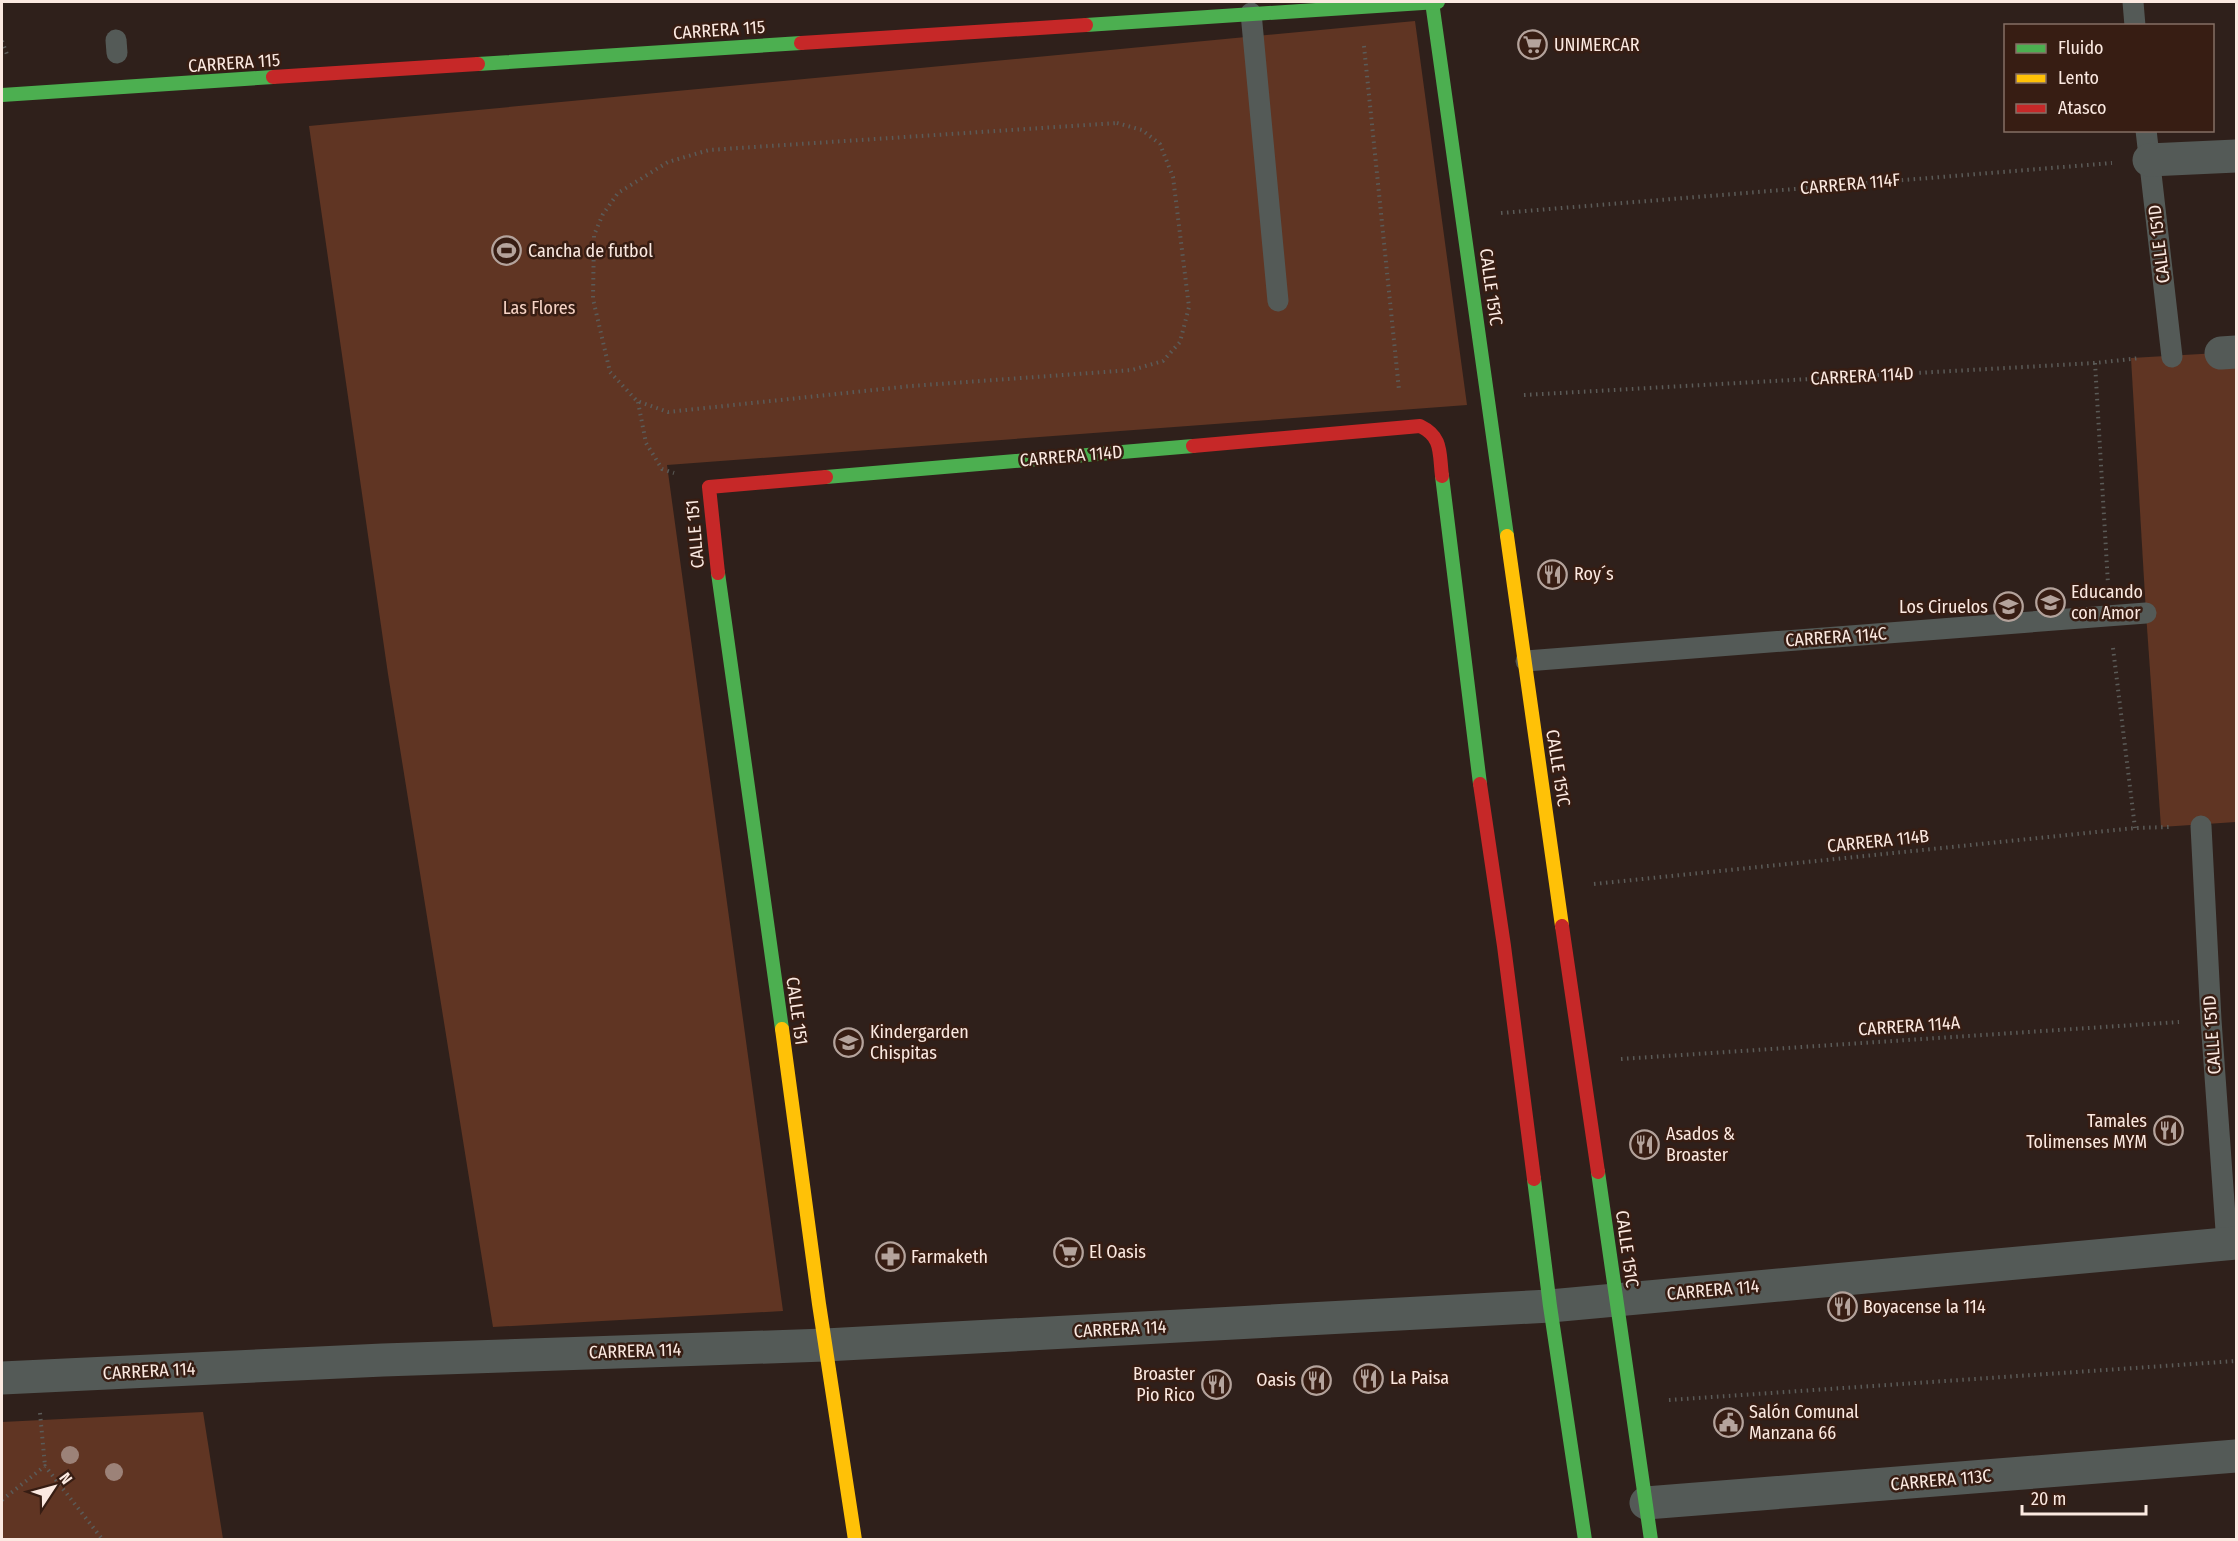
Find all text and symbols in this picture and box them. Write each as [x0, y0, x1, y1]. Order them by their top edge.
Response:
street label: CARRERA 115 [672, 16, 766, 44]
legend [2004, 24, 2214, 132]
supermarket icon: UNIMERCAR [1517, 29, 1549, 61]
place label: UNIMERCAR [1554, 34, 1640, 56]
text: Fluido [2058, 37, 2104, 59]
street label: CARRERA 115 [187, 49, 281, 77]
text: Lento [2058, 67, 2099, 89]
text: Atasco [2058, 97, 2106, 119]
street label: CARRERA 114F [1799, 169, 1901, 199]
street label: CALLE 151D [2143, 203, 2175, 285]
sports icon: Cancha de futbol [491, 235, 523, 267]
place label: Cancha de futbol [528, 240, 653, 262]
street label: CALLE 151C [1475, 247, 1507, 327]
park label: Las Flores [503, 297, 576, 319]
street label: CARRERA 114D [1810, 362, 1914, 390]
street label: CARRERA 114D [1019, 441, 1123, 471]
street label: CALLE 151 [681, 499, 709, 569]
restaurant icon: Roy´s [1537, 558, 1569, 590]
place label: Roy´s [1574, 563, 1614, 585]
place label: Educando con Amor [2071, 581, 2143, 624]
school or university icon: Educando con Amor [2034, 586, 2066, 618]
school or university icon: Los Ciruelos [1993, 591, 2025, 623]
place label: Los Ciruelos [1899, 596, 1988, 618]
street label: CARRERA 114C [1784, 622, 1888, 652]
street label: CALLE 151C [1541, 728, 1575, 808]
street label: CARRERA 114B [1826, 825, 1930, 857]
street label: CALLE 151 [781, 975, 813, 1047]
street label: CALLE 151D [2198, 995, 2226, 1075]
street label: CARRERA 114A [1857, 1011, 1961, 1041]
place label: Kindergarden Chispitas [870, 1021, 969, 1064]
school or university icon: Kindergarden Chispitas [833, 1026, 865, 1058]
place label: Tamales Tolimenses MYM [2026, 1110, 2147, 1153]
restaurant icon: Tamales Tolimenses MYM [2152, 1115, 2184, 1147]
place label: Asados & Broaster [1666, 1123, 1735, 1166]
restaurant icon: Asados & Broaster [1629, 1128, 1661, 1160]
street label: CALLE 151C [1611, 1209, 1643, 1289]
supermarket icon: El Oasis [1052, 1236, 1084, 1268]
pharmacy icon: Farmaketh [874, 1241, 906, 1273]
place label: El Oasis [1089, 1241, 1146, 1263]
place label: Farmaketh [911, 1246, 988, 1268]
street label: CARRERA 114 [1666, 1275, 1760, 1305]
restaurant icon: Boyacense la 114 [1826, 1291, 1858, 1323]
place label: Boyacense la 114 [1863, 1296, 1986, 1318]
street label: CARRERA 114 [1073, 1316, 1167, 1342]
street label: CARRERA 114 [588, 1338, 682, 1364]
street label: CARRERA 114 [102, 1358, 196, 1384]
restaurant icon: La Paisa [1353, 1362, 1385, 1394]
place label: Broaster Pio Rico [1133, 1363, 1196, 1406]
restaurant icon: Oasis [1301, 1364, 1333, 1396]
place label: La Paisa [1390, 1367, 1449, 1389]
restaurant icon: Broaster Pio Rico [1200, 1368, 1232, 1400]
place label: Oasis [1256, 1369, 1296, 1391]
place label: Salón Comunal Manzana 66 [1749, 1401, 1859, 1444]
public building icon: Salón Comunal Manzana 66 [1712, 1406, 1744, 1438]
north arrow [24, 1457, 84, 1517]
street label: CARRERA 113C [1890, 1465, 1992, 1495]
text: N [55, 1469, 76, 1488]
scale bar [2022, 1478, 2146, 1516]
text: 20 m [2031, 1488, 2066, 1510]

